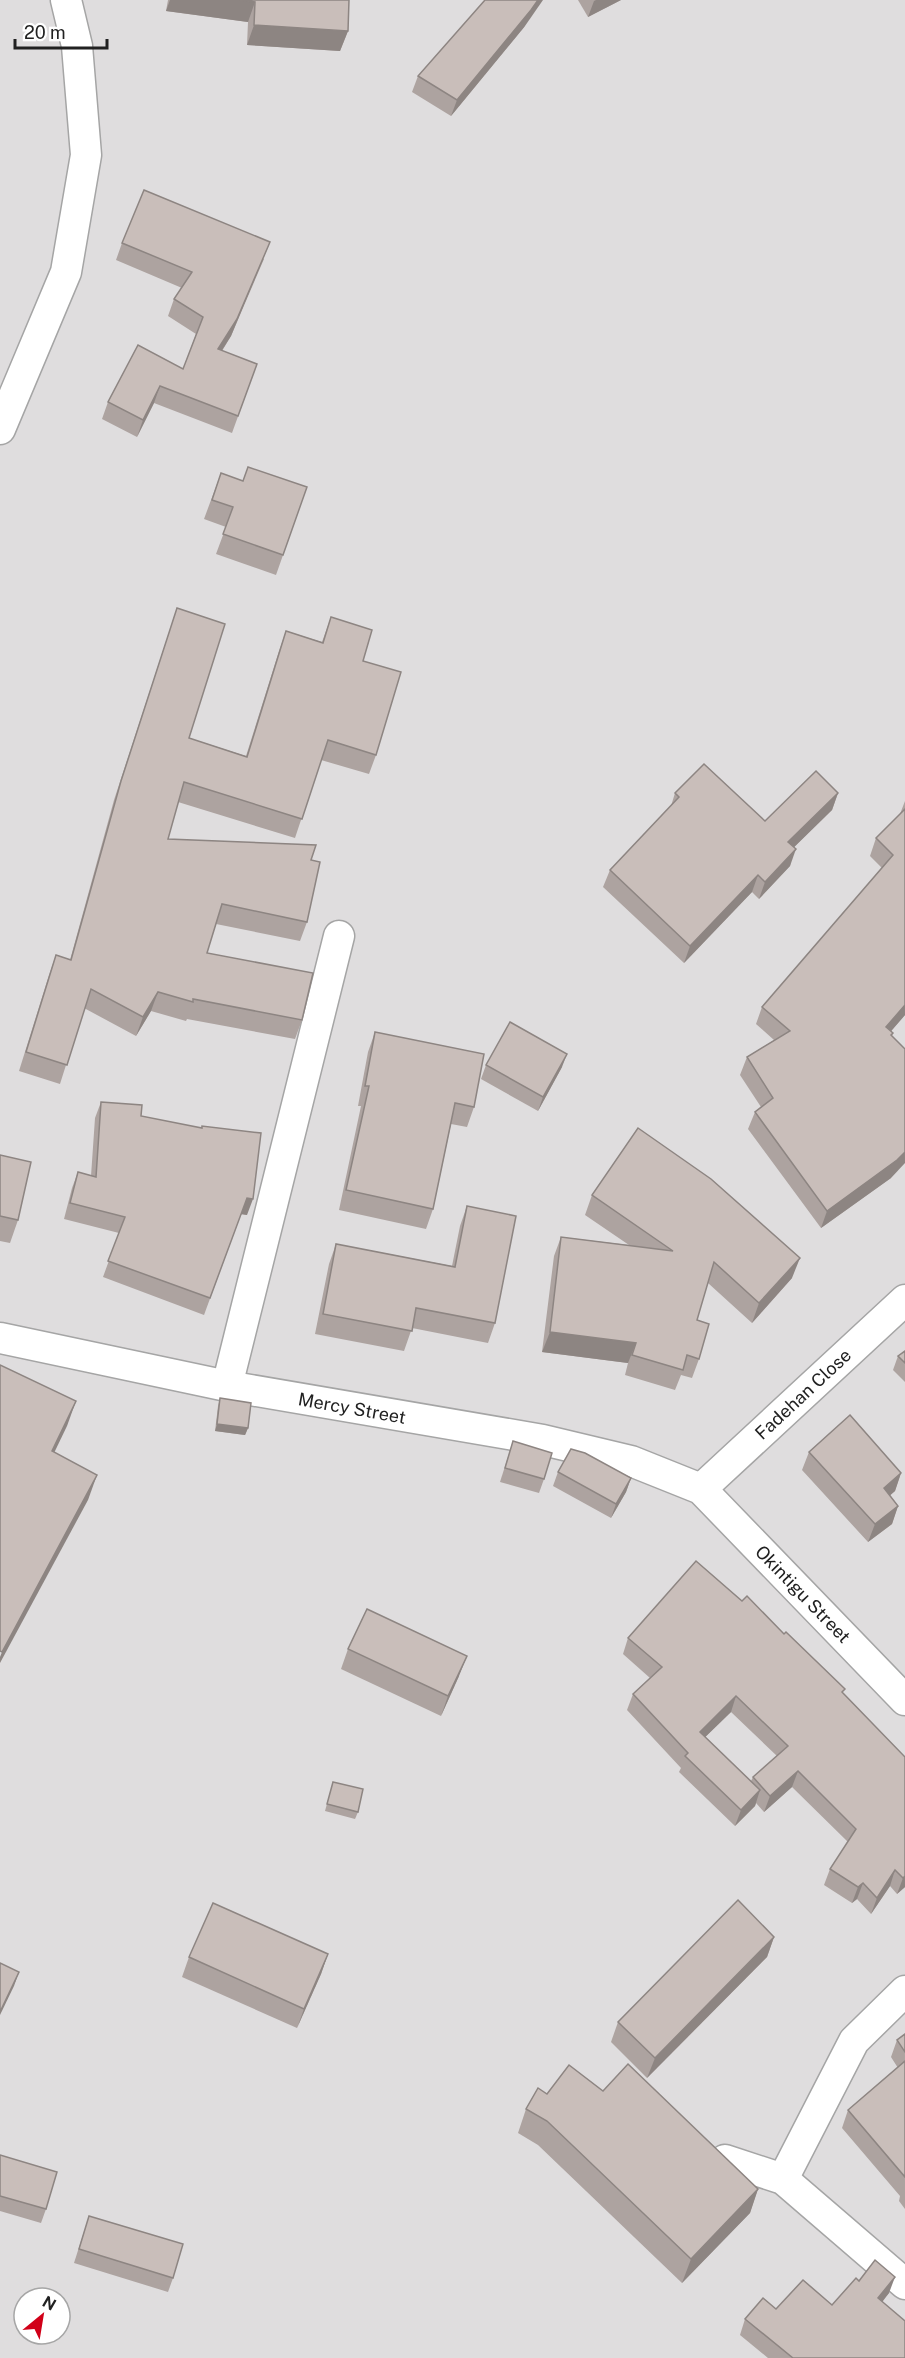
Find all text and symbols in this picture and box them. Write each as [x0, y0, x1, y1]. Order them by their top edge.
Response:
scale bar [15, 12, 106, 50]
text: 20 m [24, 22, 66, 43]
street label: Fadehan Close [751, 1344, 855, 1444]
street label: Mercy Street [296, 1388, 408, 1428]
street label: Okintigu Street [751, 1541, 855, 1647]
north arrow [12, 2286, 72, 2346]
text: N [39, 2292, 59, 2315]

